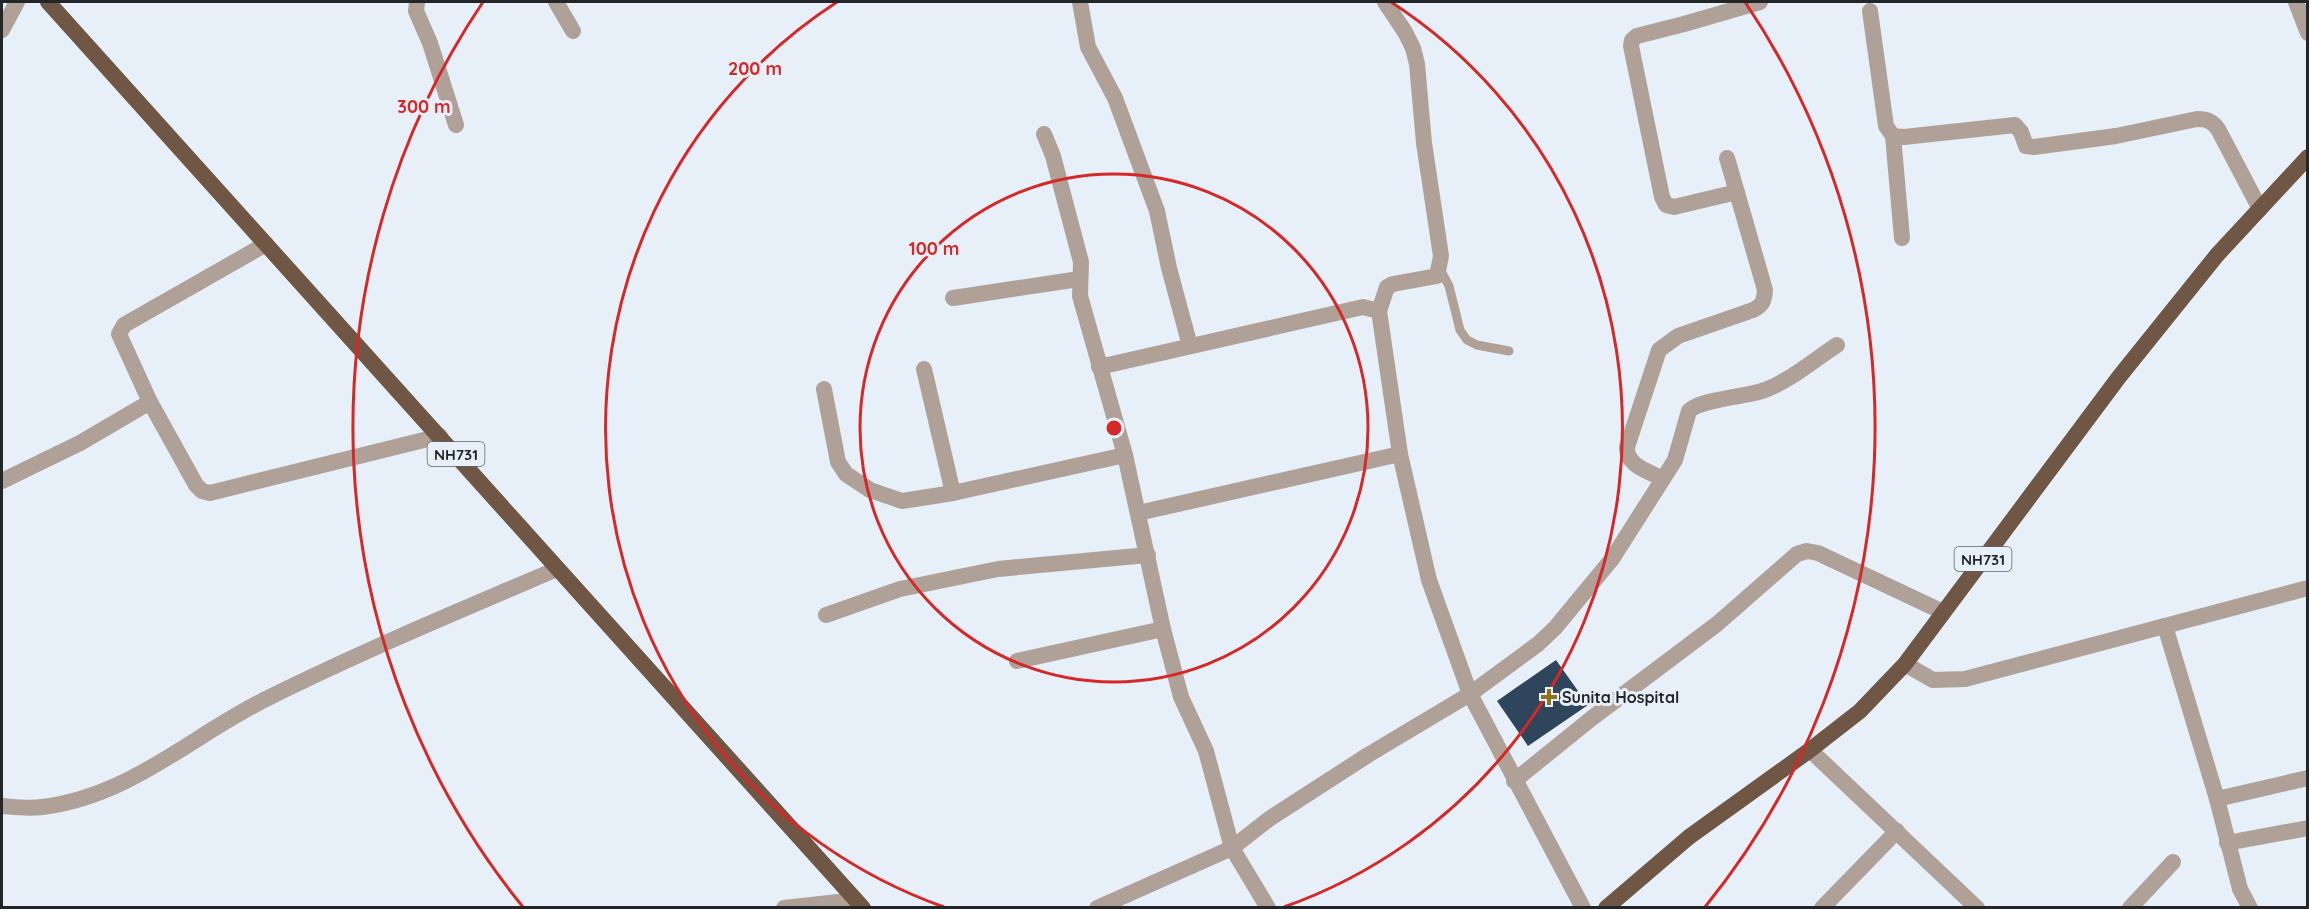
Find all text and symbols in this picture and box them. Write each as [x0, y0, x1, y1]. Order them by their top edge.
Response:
text: 200 m [728, 57, 782, 80]
text: 300 m [397, 95, 451, 118]
text: 100 m [909, 237, 959, 260]
centre of rings [1104, 418, 1124, 438]
road number: NH731 [428, 442, 484, 466]
road number: NH731 [1954, 547, 2012, 571]
place label: Sunita Hospital [1562, 687, 1679, 707]
marker: Sunita Hospital [1540, 688, 1558, 706]

